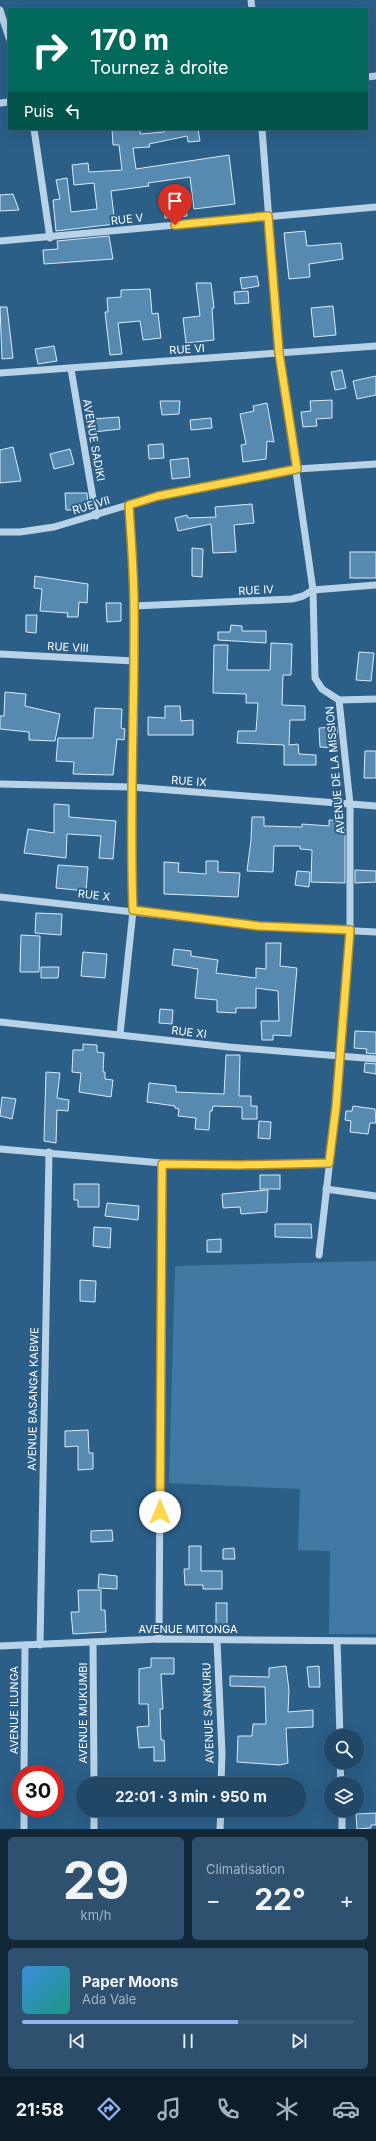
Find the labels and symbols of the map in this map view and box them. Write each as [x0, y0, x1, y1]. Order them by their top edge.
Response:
pin [158, 184, 192, 225]
street label: RUE V [110, 210, 144, 228]
street label: RUE VI [169, 341, 205, 357]
street label: AVENUE SADIKI [80, 398, 108, 482]
street label: RUE VII [71, 493, 111, 517]
street label: RUE IV [238, 582, 275, 598]
street label: RUE VIII [47, 639, 89, 655]
street label: AVENUE DE LA MISSION [322, 705, 348, 835]
street label: RUE IX [171, 773, 208, 789]
street label: RUE X [77, 886, 111, 904]
street label: RUE XI [171, 1023, 207, 1041]
street label: AVENUE BASANGA KABWE [25, 1327, 41, 1471]
position arrow [139, 1491, 181, 1533]
street label: AVENUE MITONGA [138, 1622, 238, 1636]
street label: AVENUE MUKUMBI [76, 1662, 90, 1764]
street label: AVENUE SANKURU [199, 1662, 217, 1764]
street label: AVENUE ILUNGA [7, 1665, 21, 1754]
speed limit sign: 30 [12, 1765, 64, 1817]

